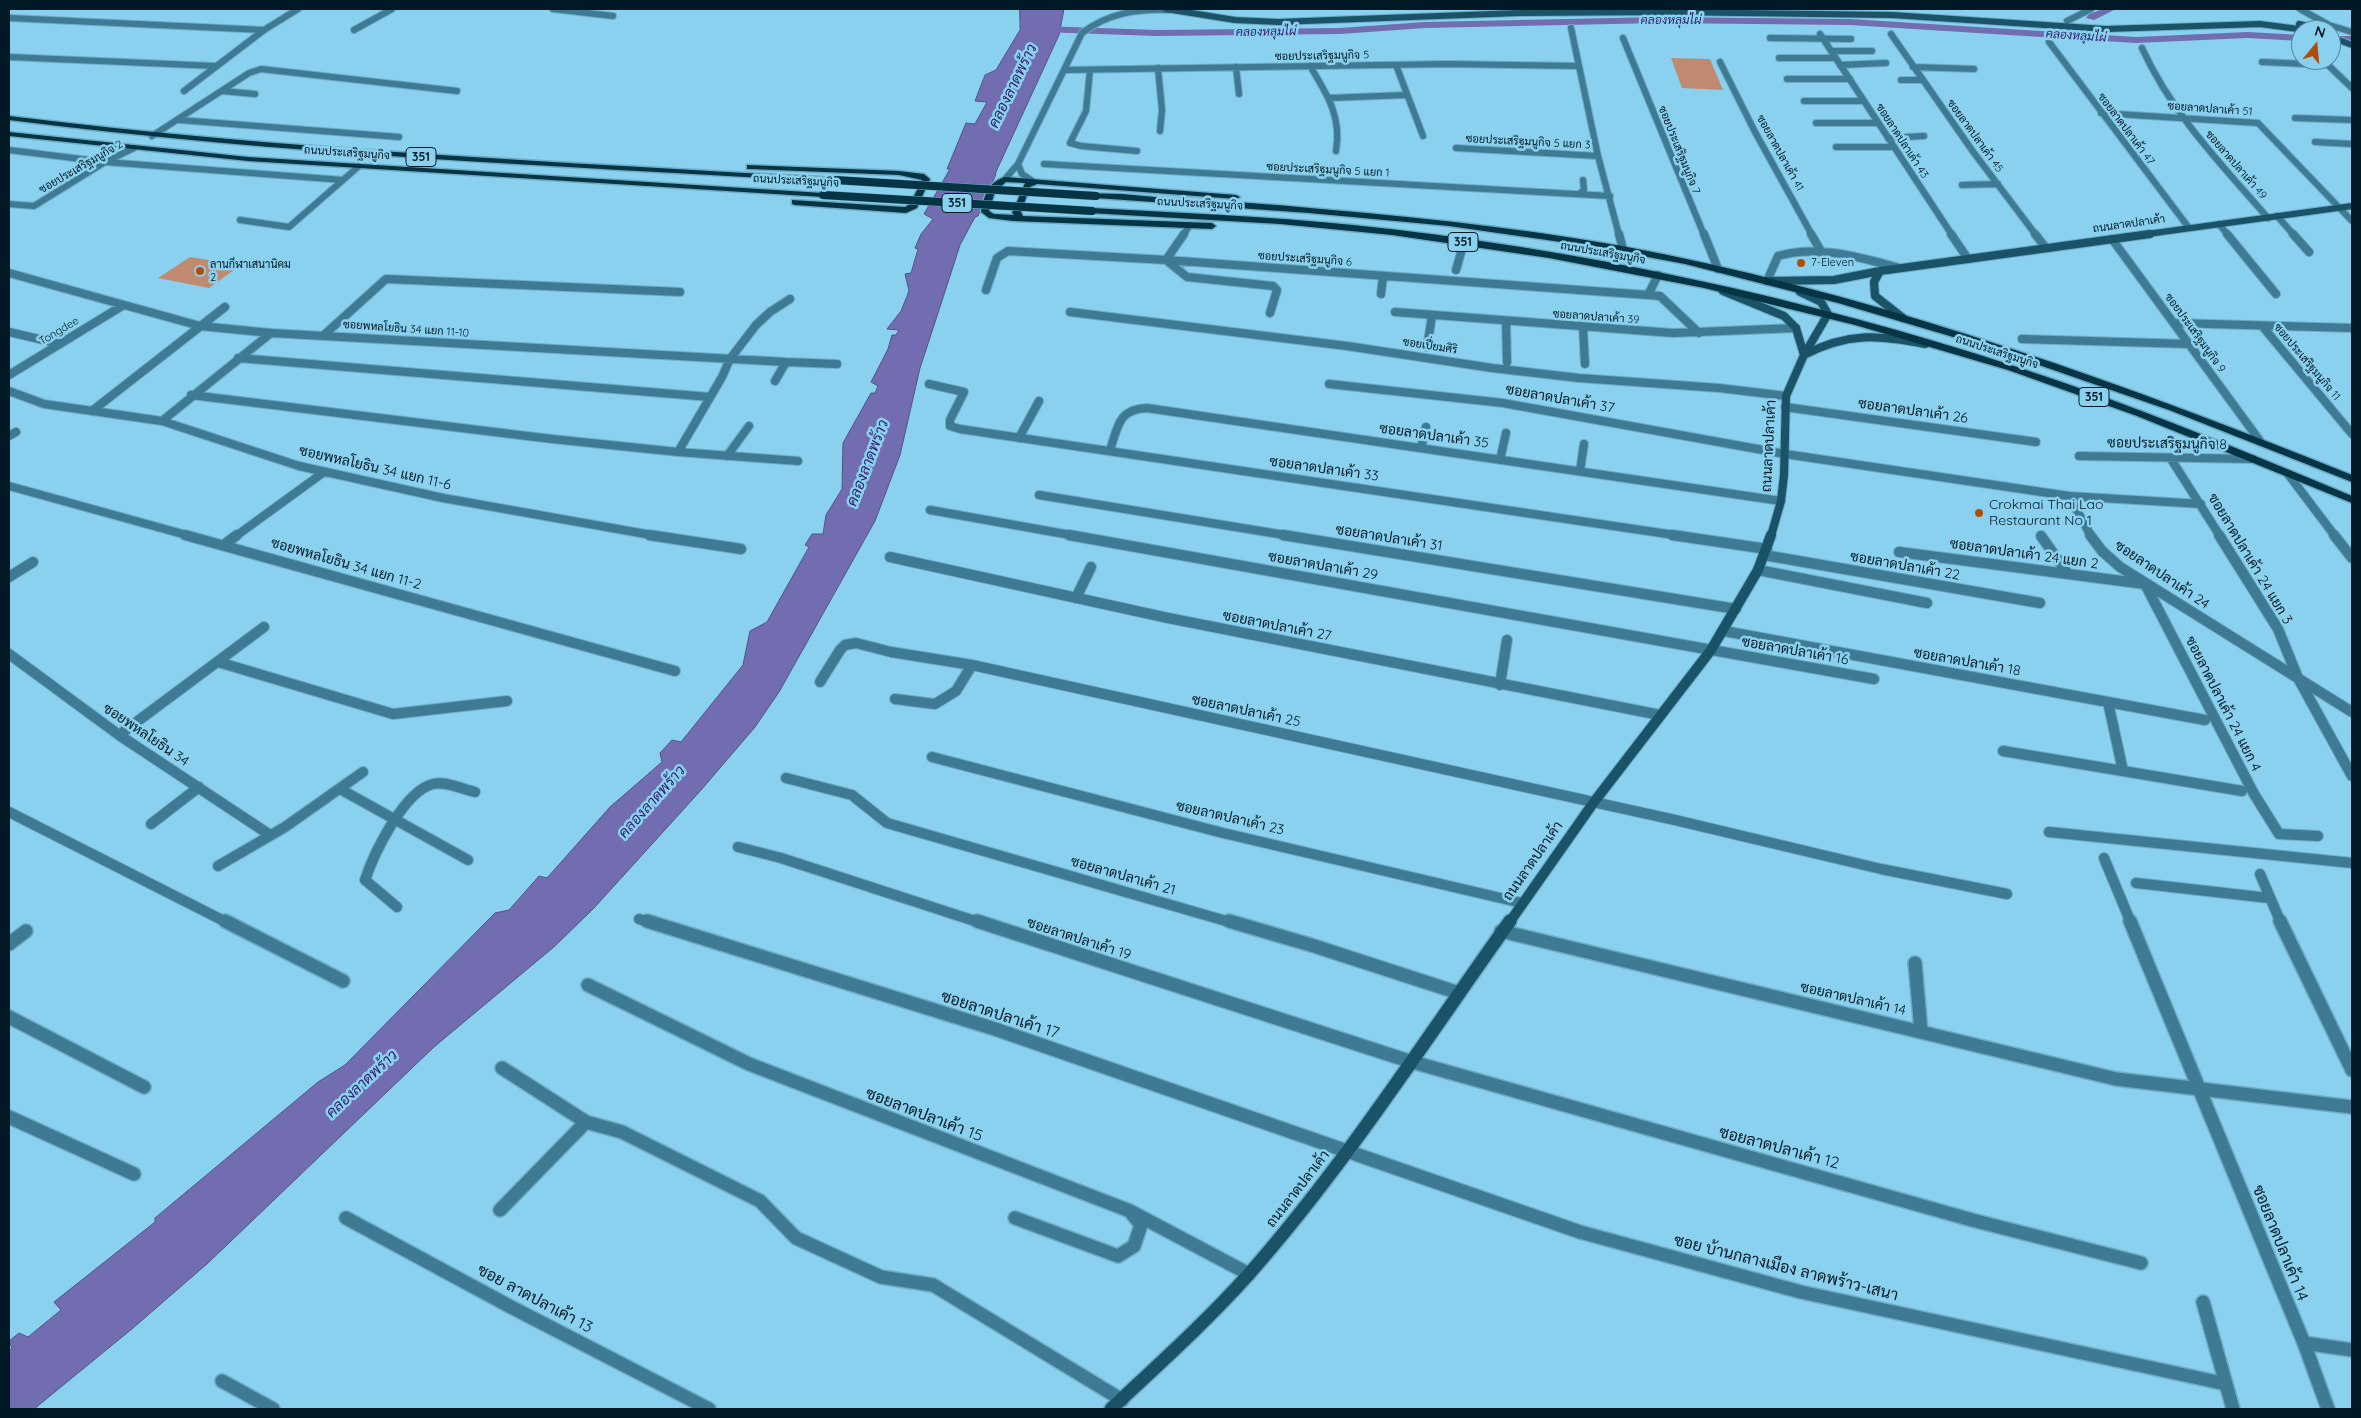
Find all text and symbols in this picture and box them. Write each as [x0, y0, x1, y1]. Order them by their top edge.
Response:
water label: คลองหลุมไผ่ [1641, 13, 1701, 27]
north arrow [2291, 20, 2341, 70]
text: N [2313, 21, 2328, 42]
water label: คลองหลุมไผ่ [1235, 24, 1297, 40]
water label: คลองหลุมไผ่ [2045, 27, 2107, 45]
water label: คลองลาดพร้าว [985, 41, 1041, 131]
street label: ซอยประเสริฐมนูกิจ 5 [1275, 49, 1369, 63]
street label: ซอยลาดปลาเค้า 47 [2095, 91, 2157, 167]
street label: ซอยลาดปลาเค้า 45 [1944, 97, 2006, 175]
street label: ซอยลาดปลาเค้า 51 [2167, 99, 2253, 119]
street label: ซอยลาดปลาเค้า 43 [1873, 101, 1931, 181]
street label: ซอยประเสริฐมนูกิจ 7 [1655, 104, 1703, 196]
street label: ซอยลาดปลาเค้า 41 [1754, 113, 1806, 193]
street label: ซอยลาดปลาเค้า 49 [2203, 128, 2269, 202]
street label: ซอยประเสริฐมนูกิจ 5 แยก 3 [1465, 132, 1591, 152]
street label: ซอยประเสริฐมนูกิจ 2 [37, 138, 125, 196]
street label: ถนนประเสริฐมนูกิจ [304, 143, 390, 163]
road number: 351 [406, 148, 436, 166]
street label: ซอยประเสริฐมนูกิจ 5 แยก 1 [1266, 160, 1390, 180]
street label: ถนนประเสริฐมนูกิจ [753, 172, 839, 190]
road number: 351 [942, 194, 972, 212]
street label: ถนนประเสริฐมนูกิจ [1157, 195, 1243, 213]
street label: ถนนลาดปลาเค้า [2092, 212, 2166, 236]
road number: 351 [1448, 232, 1478, 252]
street label: ถนนประเสริฐมนูกิจ [1559, 239, 1647, 267]
street label: ซอยประเสริฐมนูกิจ 6 [1258, 249, 1352, 269]
place label: 7-Eleven [1811, 256, 1854, 270]
marker: 7-Eleven [1795, 257, 1807, 269]
place label: ลานกีฬาเสนานิคม 2 [210, 258, 291, 284]
marker: ลานกีฬาเสนานิคม 2 [194, 265, 206, 277]
street label: ซอยประเสริฐมนูกิจ 9 [2162, 291, 2228, 375]
street label: ซอยลาดปลาเค้า 39 [1552, 307, 1640, 327]
street label: Tongdee [37, 314, 81, 348]
street label: ซอยพหลโยธิน 34 แยก 11-10 [343, 318, 469, 340]
street label: ซอยประเสริฐมนูกิจ 11 [2271, 321, 2343, 403]
street label: ถนนประเสริฐมนูกิจ [1954, 332, 2040, 372]
street label: ซอยเปี่ยมศิริ [1402, 335, 1458, 357]
street label: ซอยลาดปลาเค้า 37 [1504, 381, 1616, 417]
road number: 351 [2079, 388, 2109, 407]
street label: ซอยลาดปลาเค้า 26 [1857, 395, 1969, 427]
street label: ถนนลาดปลาเค้า [1758, 399, 1780, 493]
water label: คลองลาดพร้าว [843, 417, 893, 509]
street label: ซอยลาดปลาเค้า 35 [1378, 420, 1490, 452]
street label: ซอยประเสริฐมนูกิจ 8 [2107, 435, 2227, 453]
street label: ซอยพหลโยธิน 34 แยก 11-6 [297, 442, 453, 494]
street label: ซอยลาดปลาเค้า 33 [1268, 453, 1380, 485]
street label: ซอยลาดปลาเค้า 24 แยก 3 [2204, 491, 2296, 627]
place label: Crokmai Thai Lao Restaurant No 1 [1989, 497, 2103, 530]
marker: Crokmai Thai Lao Restaurant No 1 [1973, 507, 1985, 519]
street label: ซอยลาดปลาเค้า 31 [1334, 521, 1444, 555]
street label: ซอยพหลโยธิน 34 แยก 11-2 [269, 534, 423, 594]
street label: ซอยลาดปลาเค้า 24 แยก 2 [1949, 535, 2099, 573]
street label: ซอยลาดปลาเค้า 24 [2112, 537, 2212, 613]
street label: ซอยลาดปลาเค้า 29 [1267, 548, 1379, 584]
street label: ซอยลาดปลาเค้า 22 [1849, 548, 1961, 584]
street label: ซอยลาดปลาเค้า 27 [1221, 607, 1333, 645]
street label: ซอยลาดปลาเค้า 16 [1740, 633, 1850, 669]
street label: ซอยลาดปลาเค้า 24 แยก 4 [2182, 634, 2264, 774]
street label: ซอยลาดปลาเค้า 18 [1912, 644, 2022, 680]
street label: ซอยลาดปลาเค้า 25 [1190, 691, 1302, 731]
street label: ซอยพหลโยธิน 34 [100, 700, 192, 770]
water label: คลองลาดพร้าว [615, 762, 689, 842]
street label: ซอยลาดปลาเค้า 23 [1174, 797, 1286, 839]
street label: ถนนลาดปลาเค้า [1499, 818, 1567, 904]
street label: ซอยลาดปลาเค้า 21 [1069, 853, 1177, 899]
street label: ซอยลาดปลาเค้า 19 [1025, 914, 1133, 964]
street label: ซอยลาดปลาเค้า 14 [1799, 979, 1907, 1019]
street label: ซอยลาดปลาเค้า 17 [938, 987, 1062, 1043]
water label: คลองลาดพร้าว [323, 1046, 401, 1122]
street label: ซอยลาดปลาเค้า 15 [863, 1084, 985, 1146]
street label: ซอยลาดปลาเค้า 12 [1717, 1123, 1841, 1173]
street label: ถนนลาดปลาเค้า [1263, 1147, 1333, 1231]
street label: ซอยลาดปลาเค้า 14 [2248, 1182, 2312, 1304]
street label: ซอย บ้านกลางเมือง ลาดพร้าว-เสนา [1672, 1231, 1900, 1305]
street label: ซอย ลาดปลาเค้า 13 [474, 1261, 596, 1337]

